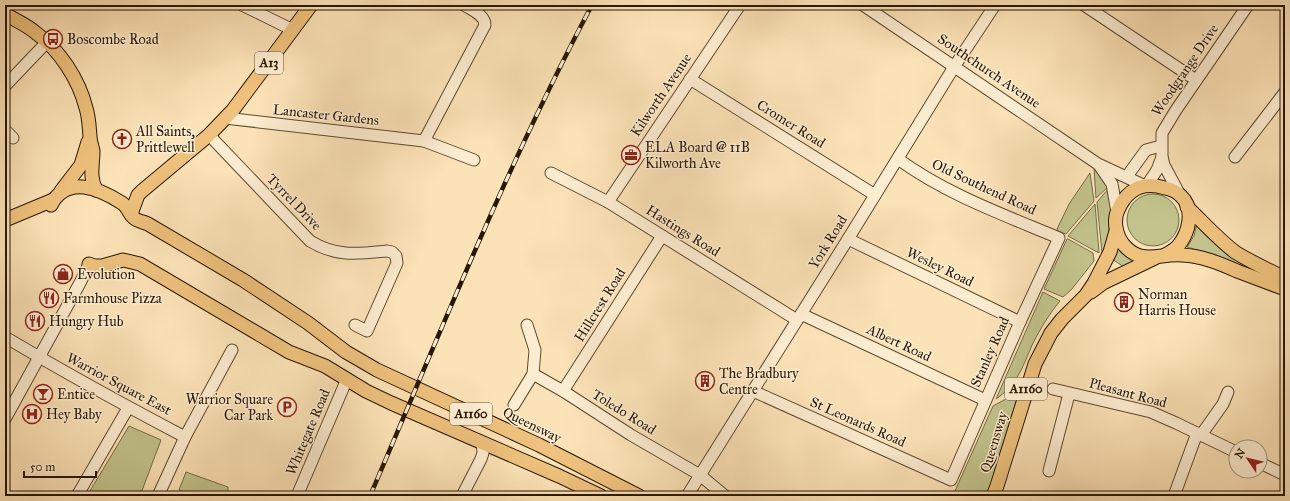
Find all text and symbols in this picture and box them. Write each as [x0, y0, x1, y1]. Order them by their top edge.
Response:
street label: Woodgrange Drive [1148, 21, 1222, 119]
bus stop icon: Boscombe Road [42, 28, 64, 50]
street label: Southchurch Avenue [934, 30, 1044, 112]
place label: Boscombe Road [67, 31, 159, 48]
street label: Kilworth Avenue [627, 50, 695, 140]
road number: A13 [255, 52, 283, 74]
street label: Cromer Road [754, 96, 828, 152]
street label: Lancaster Gardens [272, 101, 380, 129]
place label: All Saints, Prittlewell [135, 123, 195, 156]
church icon: All Saints, Prittlewell [111, 128, 133, 150]
place label: ELA Board @ 11B Kilworth Ave [645, 139, 750, 172]
office icon: ELA Board @ 11B Kilworth Ave [620, 144, 642, 166]
street label: Old Southend Road [929, 155, 1039, 219]
street label: Tyrrel Drive [263, 170, 325, 234]
street label: Hastings Road [643, 202, 723, 260]
street label: York Road [805, 212, 851, 272]
street label: Wesley Road [904, 243, 976, 291]
shop icon: Evolution [52, 263, 74, 285]
street label: Hillcrest Road [571, 265, 629, 345]
place label: Evolution [77, 266, 136, 283]
place label: Norman Harris House [1138, 286, 1216, 319]
restaurant icon: Farmhouse Pizza [38, 287, 60, 309]
place label: Farmhouse Pizza [63, 290, 162, 307]
building icon: Norman Harris House [1113, 291, 1135, 313]
restaurant icon: Hungry Hub [24, 310, 46, 332]
place label: Hungry Hub [49, 313, 124, 330]
street label: Stanley Road [967, 314, 1013, 390]
street label: Albert Road [863, 320, 934, 365]
street label: Warrior Square East [63, 349, 174, 420]
place label: The Bradbury Centre [719, 365, 799, 398]
building icon: The Bradbury Centre [694, 370, 716, 392]
street label: Pleasant Road [1087, 374, 1169, 412]
road number: A1160 [1005, 378, 1047, 400]
bar icon: Entice [32, 383, 54, 405]
place label: Entice [57, 386, 95, 403]
street label: Whitegate Road [282, 386, 334, 478]
street label: Toledo Road [589, 386, 659, 438]
place label: Warrior Square Car Park [186, 391, 273, 424]
street label: St Leonards Road [807, 393, 909, 451]
parking icon: Warrior Square Car Park [276, 396, 298, 418]
hospital icon: Hey Baby [21, 403, 43, 425]
road number: A1160 [450, 403, 492, 425]
street label: Queensway [500, 404, 564, 447]
place label: Hey Baby [46, 406, 102, 423]
street label: Queensway [977, 409, 1011, 475]
north arrow [1228, 439, 1268, 479]
text: N [1232, 445, 1249, 461]
scale bar [24, 453, 96, 479]
text: 50 m [30, 460, 55, 474]

